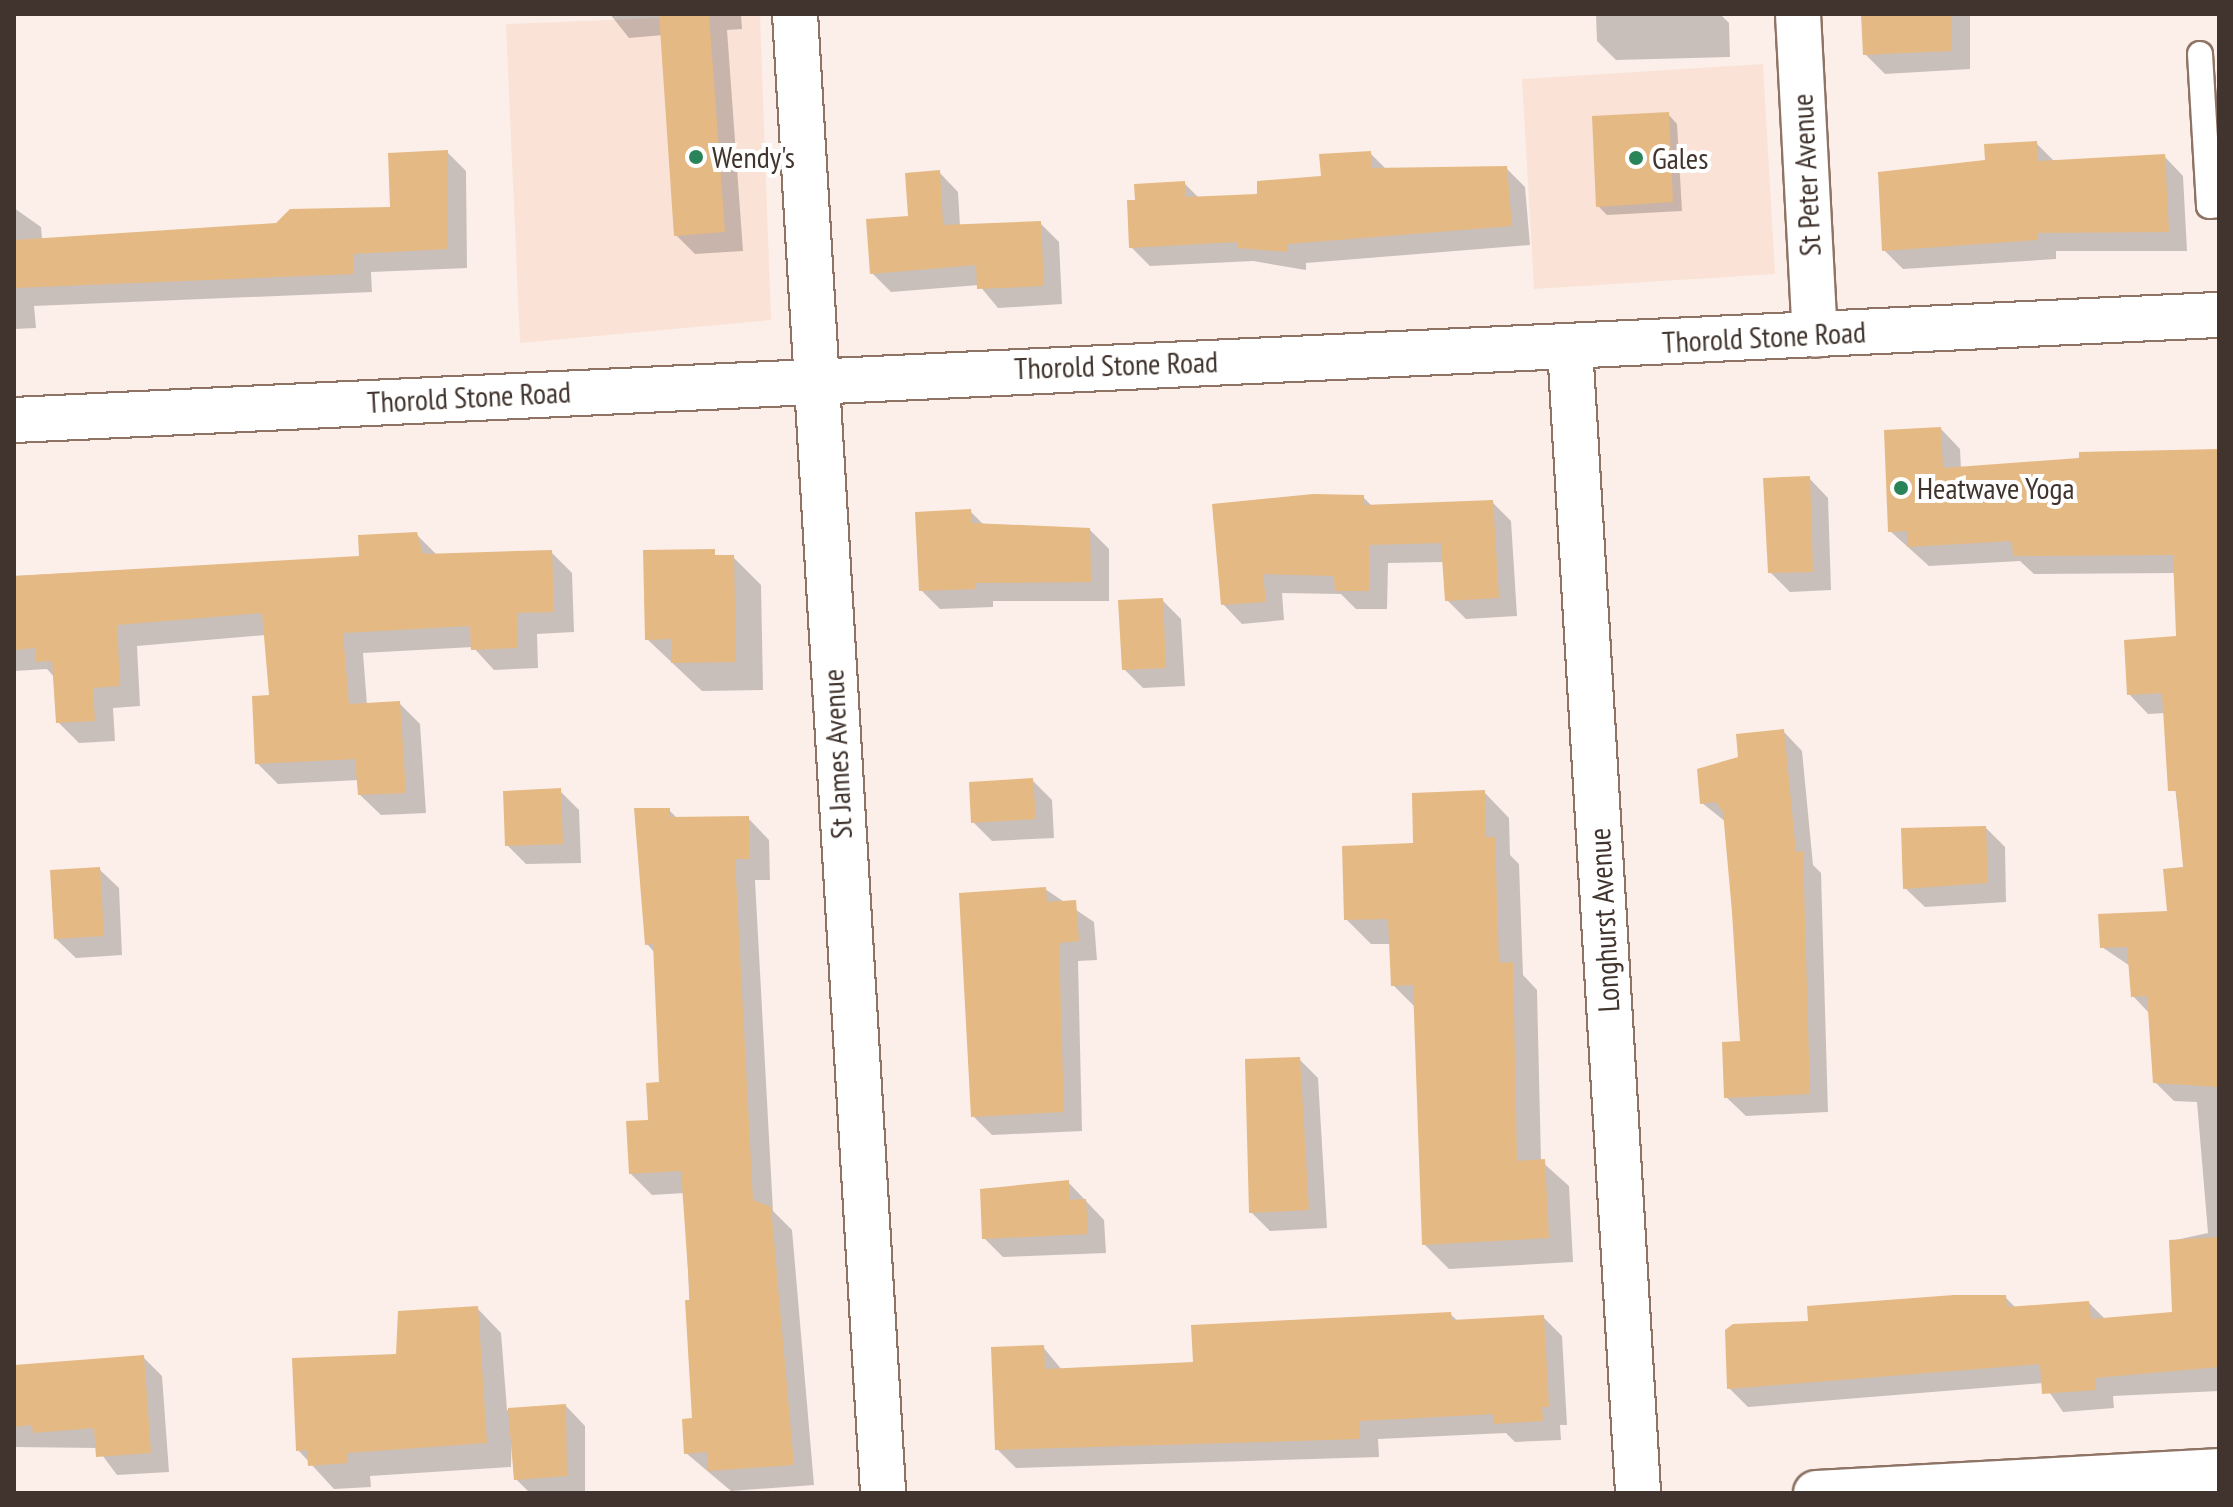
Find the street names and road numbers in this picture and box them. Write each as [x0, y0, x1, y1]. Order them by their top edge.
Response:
street label: St Peter Avenue [1784, 92, 1828, 258]
street label: Thorold Stone Road [1661, 314, 1867, 360]
street label: Thorold Stone Road [1013, 343, 1219, 387]
street label: Thorold Stone Road [366, 374, 572, 420]
street label: St James Avenue [815, 668, 859, 840]
street label: Longhurst Avenue [1581, 827, 1627, 1013]

